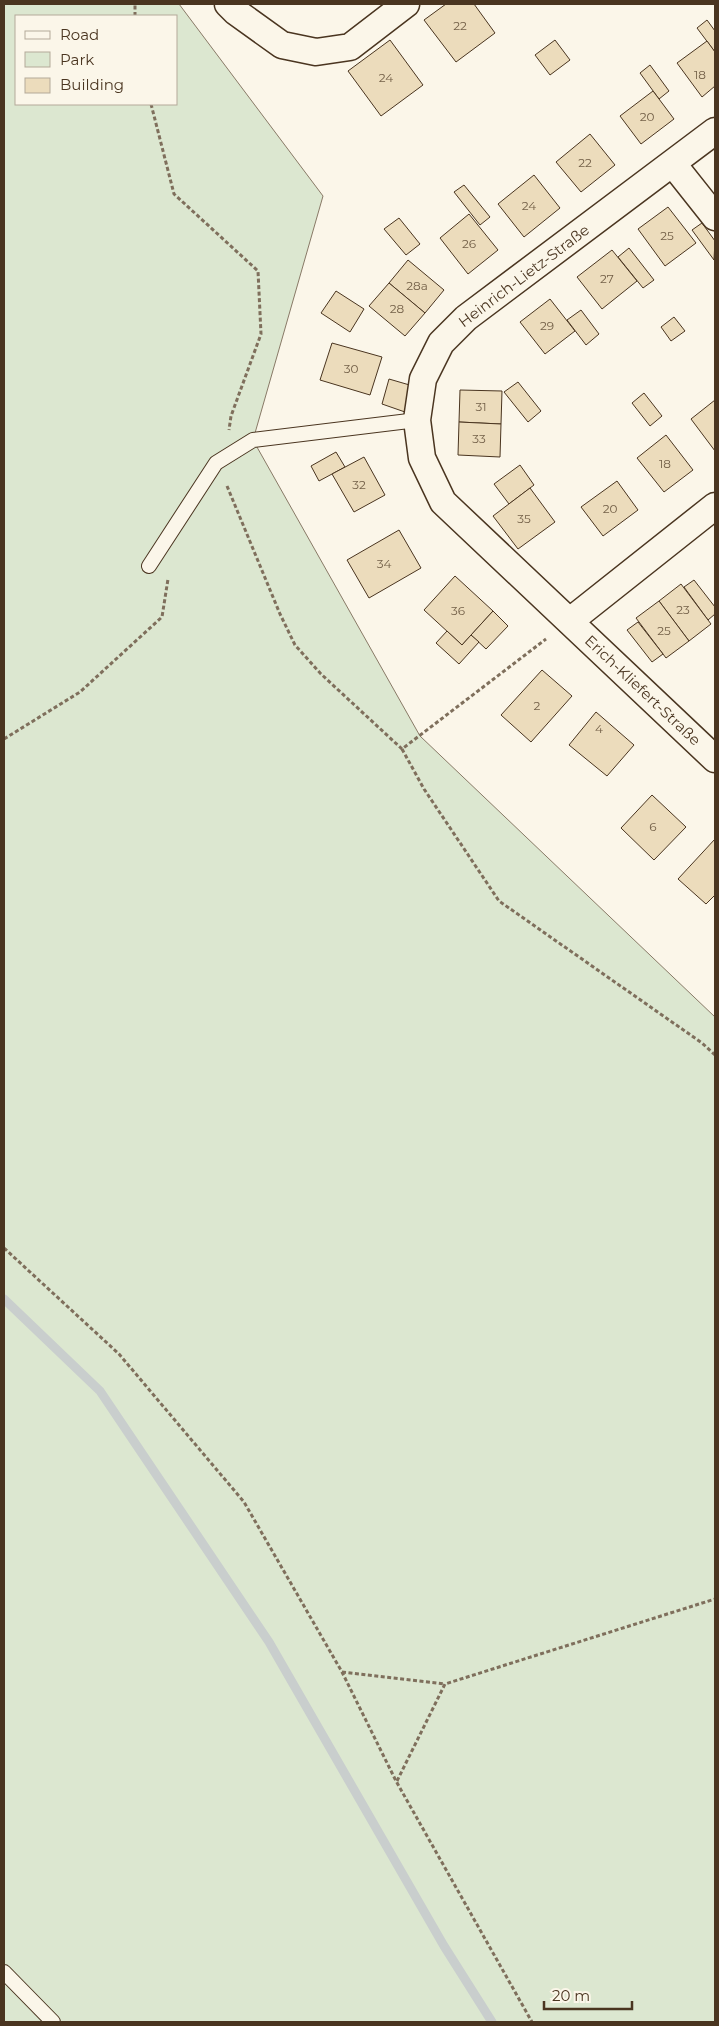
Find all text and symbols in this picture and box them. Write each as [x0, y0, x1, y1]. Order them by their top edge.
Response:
legend [15, 15, 178, 105]
house number: 22 [453, 18, 467, 33]
text: Road [60, 25, 99, 44]
text: Park [60, 50, 94, 69]
house number: 18 [694, 67, 706, 82]
house number: 24 [379, 70, 393, 85]
text: Building [60, 75, 124, 94]
house number: 20 [640, 109, 654, 124]
house number: 22 [578, 155, 592, 170]
house number: 24 [522, 198, 536, 213]
street label: Heinrich-Lietz-Straße [454, 220, 593, 331]
house number: 25 [660, 228, 674, 243]
house number: 26 [462, 236, 476, 251]
house number: 27 [600, 271, 614, 286]
house number: 28a [406, 278, 428, 293]
house number: 28 [390, 301, 405, 316]
house number: 29 [540, 318, 554, 333]
house number: 30 [344, 361, 358, 376]
house number: 31 [475, 399, 487, 414]
house number: 33 [472, 431, 486, 446]
house number: 18 [659, 456, 671, 471]
house number: 32 [352, 477, 366, 492]
house number: 20 [603, 501, 617, 516]
house number: 35 [517, 511, 531, 526]
house number: 34 [377, 556, 391, 571]
house number: 23 [676, 602, 690, 617]
house number: 36 [451, 603, 465, 618]
house number: 25 [657, 623, 671, 638]
street label: Erich-Kliefert-Straße [581, 631, 705, 749]
house number: 2 [534, 698, 541, 713]
house number: 4 [595, 721, 603, 736]
house number: 6 [649, 819, 657, 834]
scale bar [544, 1978, 632, 2010]
text: 20 m [552, 1986, 590, 2005]

